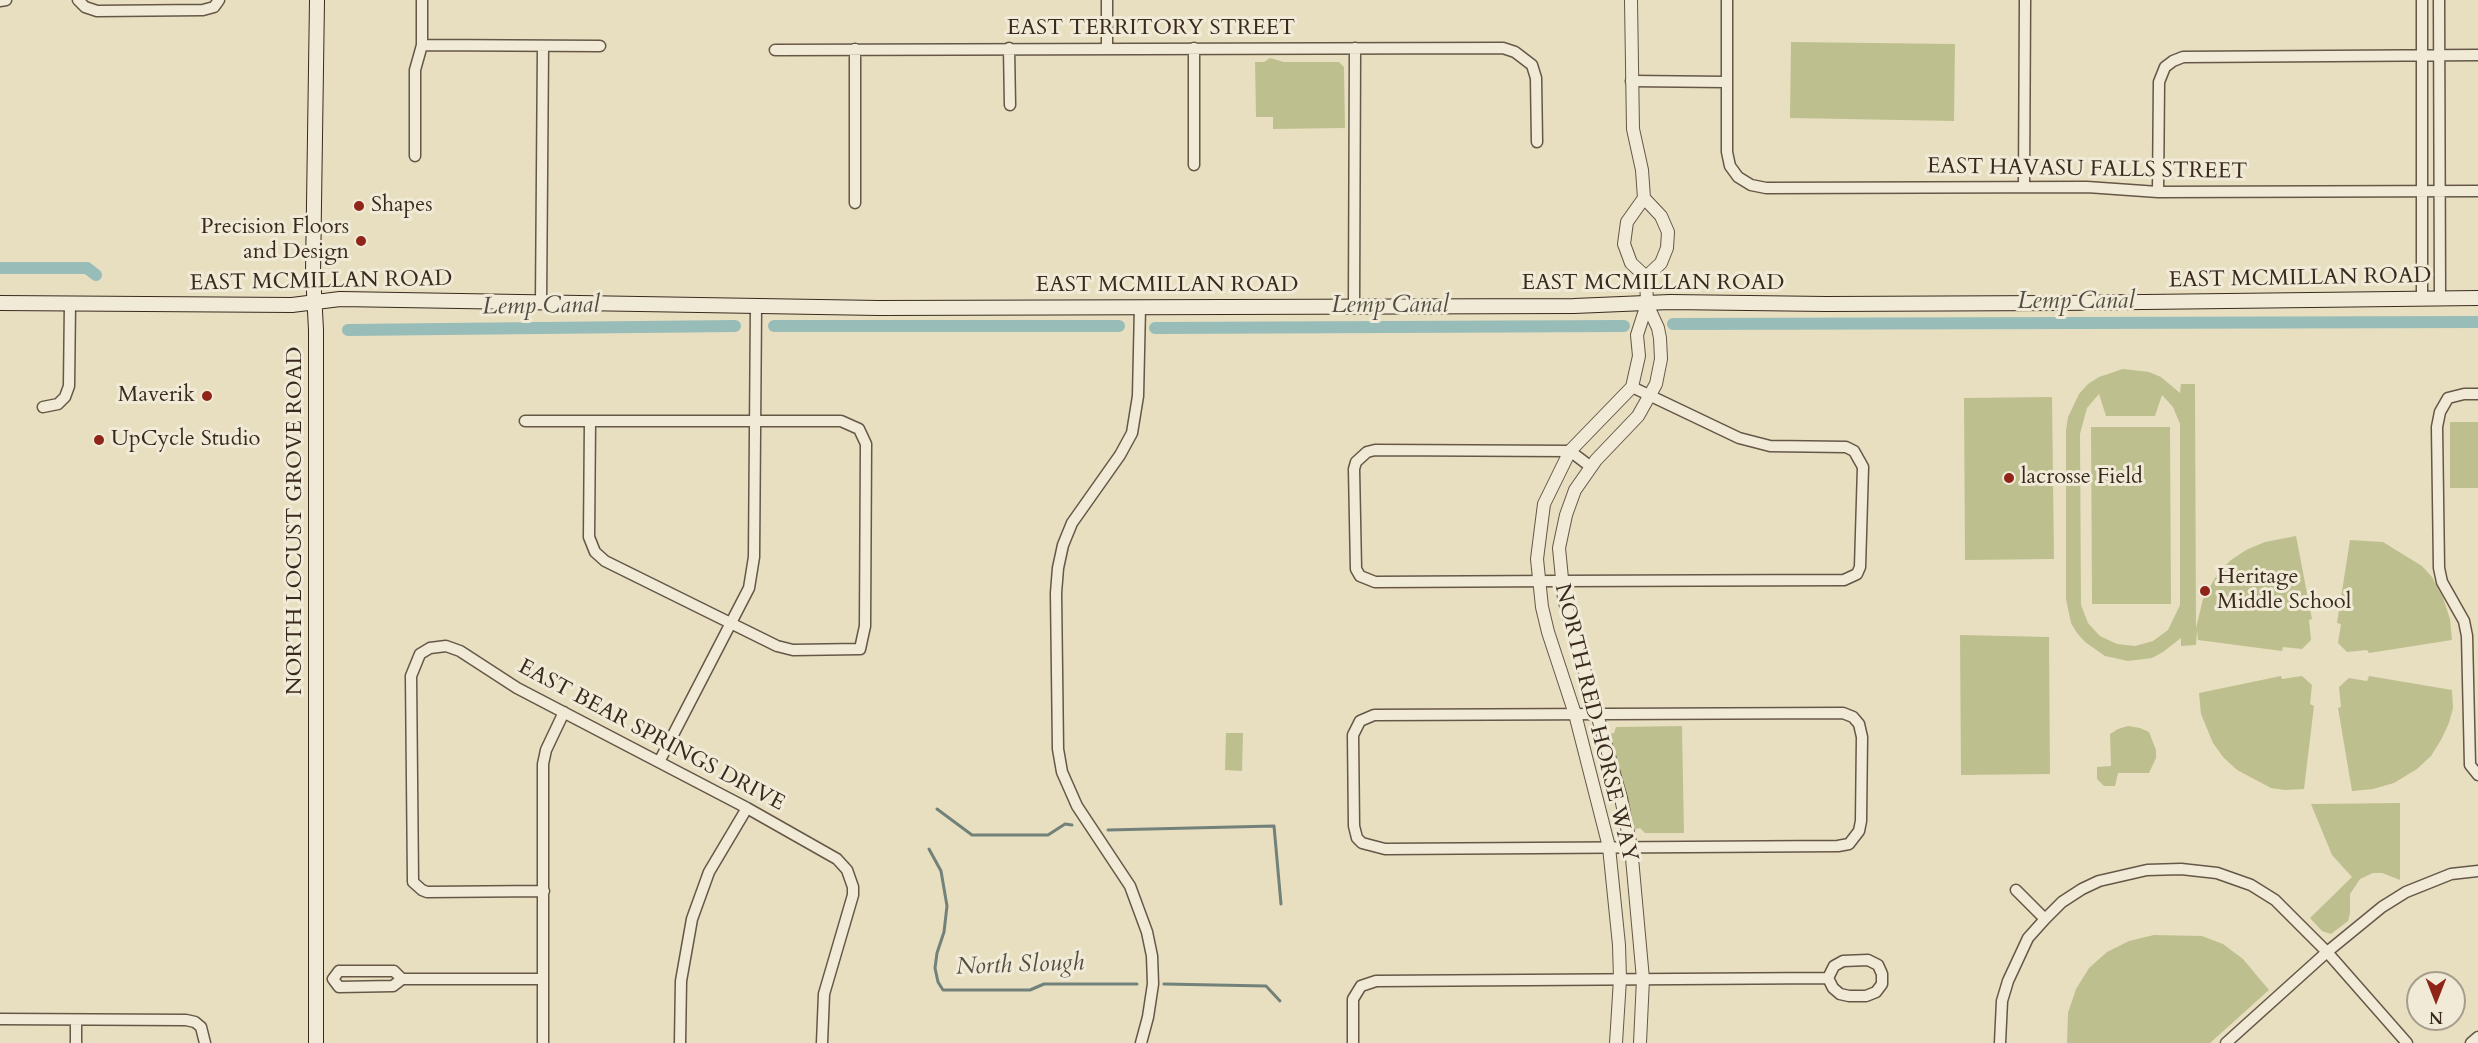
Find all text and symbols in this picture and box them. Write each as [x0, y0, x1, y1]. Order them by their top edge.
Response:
street label: EAST TERRITORY STREET [1007, 16, 1295, 42]
street label: EAST HAVASU FALLS STREET [1927, 154, 2247, 186]
place label: Shapes [371, 193, 433, 219]
marker: Shapes [352, 199, 366, 213]
place label: Precision Floors and Design [201, 215, 349, 266]
marker: Precision Floors and Design [354, 234, 368, 248]
street label: EAST MCMILLAN ROAD [2168, 264, 2432, 294]
street label: EAST MCMILLAN ROAD [189, 267, 453, 297]
street label: EAST MCMILLAN ROAD [1522, 271, 1784, 297]
street label: EAST MCMILLAN ROAD [1036, 273, 1298, 299]
water label: Lemp Canal [2017, 288, 2135, 316]
water label: Lemp Canal [482, 292, 600, 322]
water label: Lemp Canal [1331, 292, 1449, 320]
street label: NORTH LOCUST GROVE ROAD [283, 347, 309, 695]
place label: Maverik [118, 383, 195, 409]
marker: Maverik [200, 389, 214, 403]
place label: UpCycle Studio [111, 427, 260, 453]
marker: UpCycle Studio [92, 433, 106, 447]
place label: lacrosse Field [2021, 465, 2143, 491]
marker: lacrosse Field [2002, 471, 2016, 485]
place label: Heritage Middle School [2217, 565, 2351, 616]
street label: NORTH RED HORSE WAY [1548, 581, 1642, 865]
marker: Heritage Middle School [2198, 584, 2212, 598]
street label: EAST BEAR SPRINGS DRIVE [513, 654, 789, 818]
water label: North Slough [955, 949, 1085, 983]
north arrow [2406, 971, 2466, 1031]
text: N [2429, 1006, 2443, 1028]

